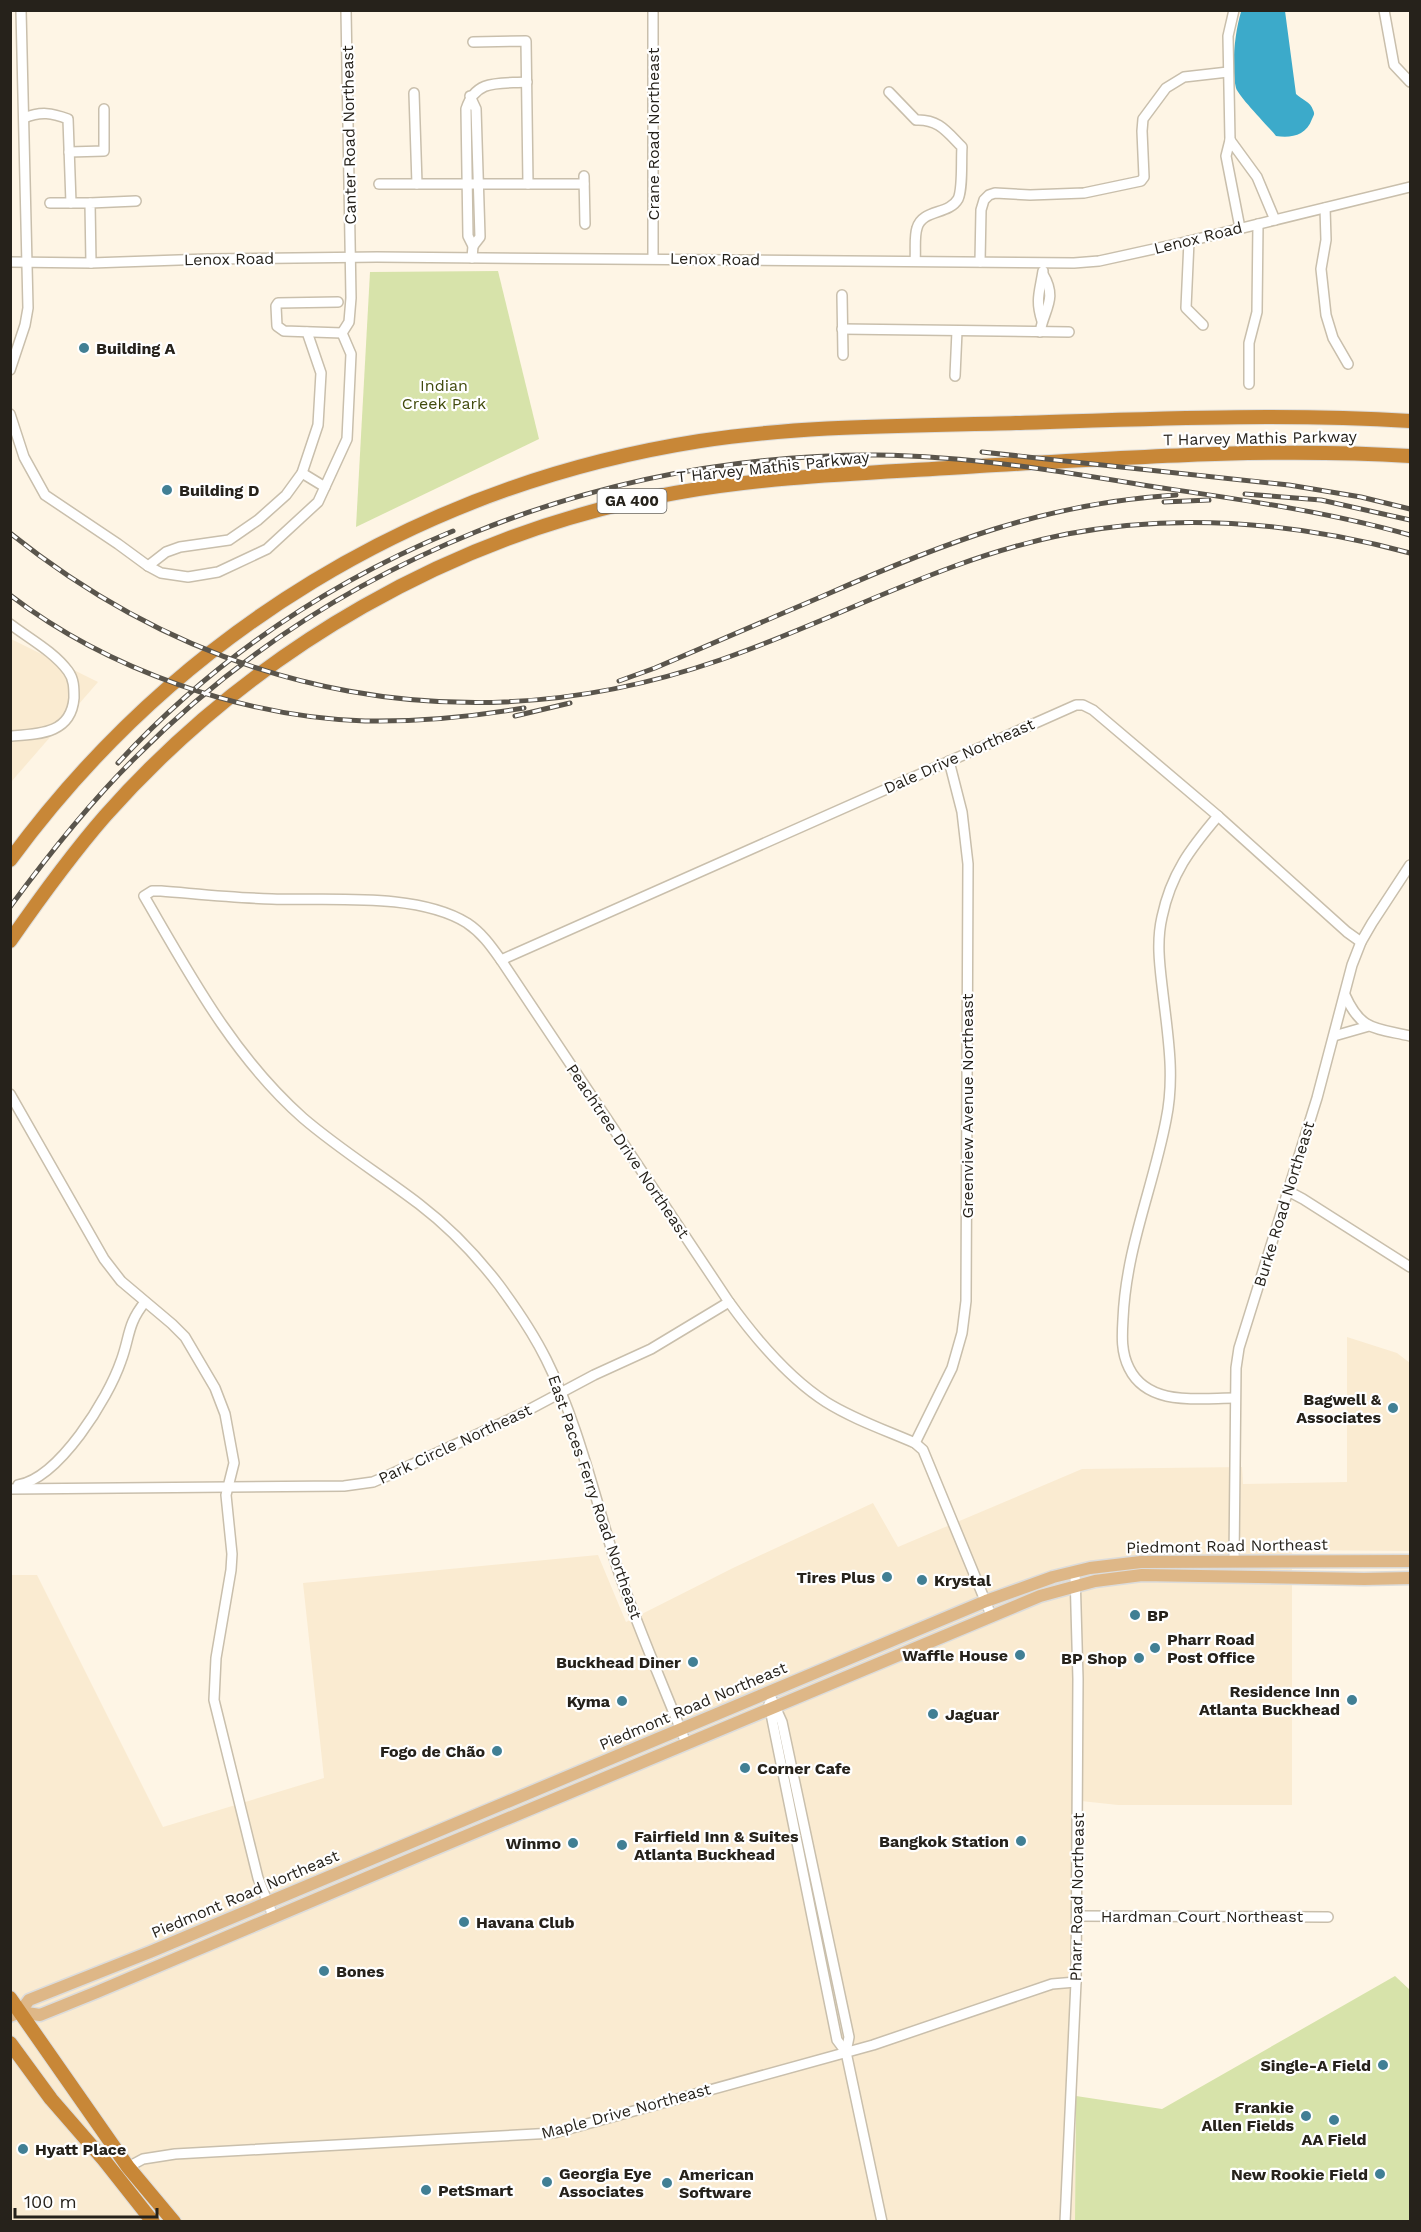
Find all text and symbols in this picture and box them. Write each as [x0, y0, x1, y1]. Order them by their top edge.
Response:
street label: Canter Road Northeast [338, 45, 360, 225]
street label: Crane Road Northeast [644, 47, 663, 220]
street label: Lenox Road [1152, 218, 1244, 258]
street label: Lenox Road [184, 249, 274, 269]
street label: Lenox Road [670, 249, 760, 269]
place label: Building A [96, 339, 176, 358]
marker: Building A [77, 341, 91, 355]
park label: Indian Creek Park [402, 376, 486, 413]
street label: T Harvey Mathis Parkway [1163, 427, 1358, 449]
street label: T Harvey Mathis Parkway [676, 447, 871, 487]
place label: Building D [179, 481, 259, 500]
marker: Building D [160, 483, 174, 497]
road number: GA 400 [598, 489, 666, 513]
street label: Dale Drive Northeast [881, 714, 1037, 798]
street label: Greenview Avenue Northeast [958, 993, 977, 1218]
street label: Peachtree Drive Northeast [562, 1060, 694, 1242]
street label: Burke Road Northeast [1250, 1119, 1318, 1289]
street label: East Paces Ferry Road Northeast [544, 1372, 646, 1622]
place label: Bagwell & Associates [1296, 1390, 1382, 1427]
street label: Park Circle Northeast [375, 1400, 535, 1488]
marker: Bagwell & Associates [1386, 1401, 1400, 1415]
street label: Piedmont Road Northeast [1126, 1535, 1328, 1557]
place label: Tires Plus [797, 1568, 875, 1587]
marker: Tires Plus [880, 1570, 894, 1584]
place label: Krystal [934, 1571, 992, 1590]
marker: Krystal [915, 1573, 929, 1587]
place label: BP [1147, 1606, 1169, 1625]
marker: BP [1128, 1608, 1142, 1622]
place label: Pharr Road Post Office [1167, 1630, 1255, 1667]
marker: Pharr Road Post Office [1148, 1641, 1162, 1655]
place label: Waffle House [902, 1646, 1008, 1665]
marker: Waffle House [1013, 1648, 1027, 1662]
place label: BP Shop [1061, 1649, 1127, 1668]
marker: BP Shop [1132, 1651, 1146, 1665]
place label: Buckhead Diner [556, 1653, 681, 1672]
marker: Buckhead Diner [686, 1655, 700, 1669]
street label: Piedmont Road Northeast [596, 1658, 790, 1754]
place label: Residence Inn Atlanta Buckhead [1199, 1682, 1340, 1719]
place label: Kyma [567, 1692, 611, 1711]
marker: Residence Inn Atlanta Buckhead [1345, 1693, 1359, 1707]
marker: Kyma [615, 1694, 629, 1708]
place label: Jaguar [945, 1705, 999, 1724]
marker: Jaguar [926, 1707, 940, 1721]
place label: Fogo de Chão [380, 1742, 485, 1761]
marker: Fogo de Chão [490, 1744, 504, 1758]
place label: Corner Cafe [757, 1759, 851, 1778]
marker: Corner Cafe [738, 1761, 752, 1775]
street label: Pharr Road Northeast [1066, 1812, 1088, 1981]
place label: Fairfield Inn & Suites Atlanta Buckhead [634, 1827, 799, 1864]
place label: Bangkok Station [879, 1832, 1009, 1851]
place label: Winmo [506, 1834, 561, 1853]
marker: Bangkok Station [1014, 1834, 1028, 1848]
marker: Winmo [566, 1836, 580, 1850]
marker: Fairfield Inn & Suites Atlanta Buckhead [615, 1838, 629, 1852]
street label: Piedmont Road Northeast [148, 1846, 342, 1942]
street label: Hardman Court Northeast [1101, 1907, 1304, 1926]
place label: Havana Club [476, 1913, 575, 1932]
marker: Havana Club [457, 1915, 471, 1929]
place label: Bones [336, 1962, 385, 1981]
marker: Bones [317, 1964, 331, 1978]
place label: Single-A Field [1261, 2056, 1371, 2075]
marker: Single-A Field [1376, 2058, 1390, 2072]
street label: Maple Drive Northeast [539, 2079, 713, 2143]
place label: Frankie Allen Fields [1201, 2098, 1294, 2135]
marker: Frankie Allen Fields [1299, 2109, 1313, 2123]
marker: AA Field [1327, 2113, 1341, 2127]
place label: AA Field [1302, 2130, 1366, 2149]
place label: Hyatt Place [35, 2140, 126, 2159]
marker: Hyatt Place [16, 2142, 30, 2156]
place label: Georgia Eye Associates [559, 2164, 651, 2201]
place label: American Software [679, 2165, 754, 2202]
place label: New Rookie Field [1231, 2165, 1368, 2184]
marker: New Rookie Field [1373, 2167, 1387, 2181]
marker: Georgia Eye Associates [540, 2175, 554, 2189]
marker: American Software [660, 2176, 674, 2190]
scale bar [15, 2181, 158, 2219]
place label: PetSmart [438, 2181, 513, 2200]
marker: PetSmart [419, 2183, 433, 2197]
text: 100 m [24, 2191, 77, 2212]

